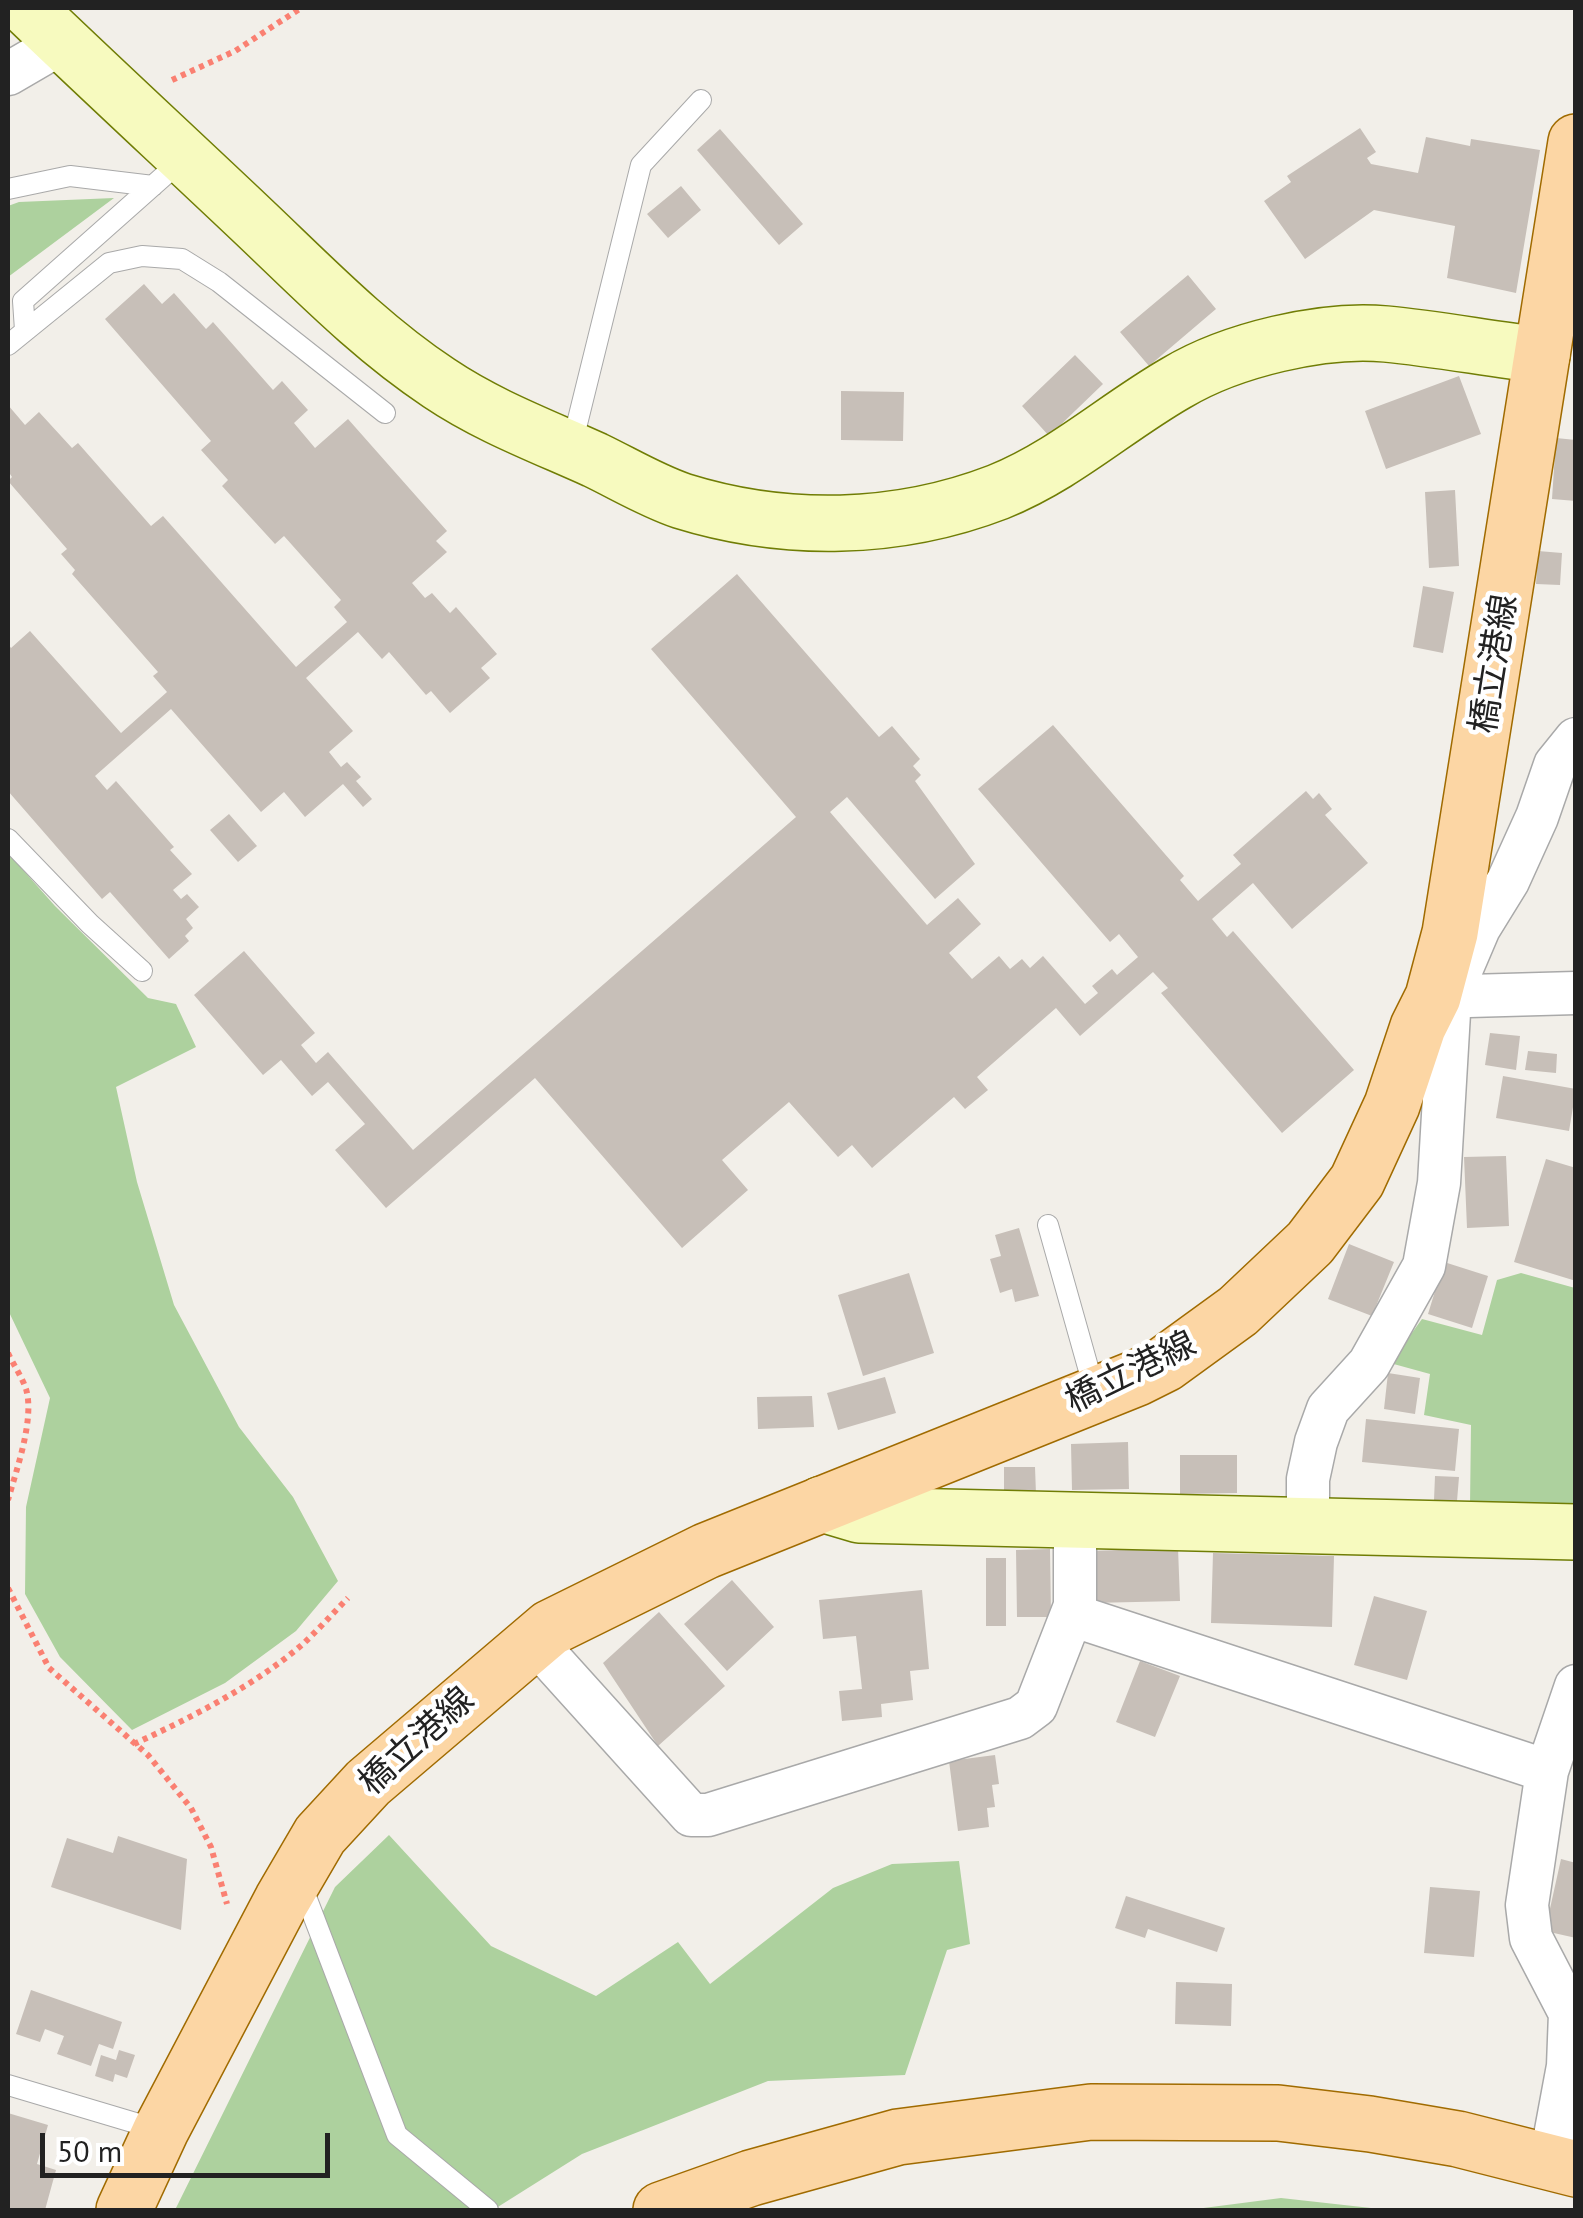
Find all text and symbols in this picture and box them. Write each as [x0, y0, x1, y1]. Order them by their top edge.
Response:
street label: 橋立港線 [1463, 592, 1527, 736]
street label: 橋立港線 [1059, 1323, 1203, 1423]
street label: 橋立港線 [351, 1680, 483, 1804]
scale bar [45, 2113, 335, 2175]
text: 50 m [57, 2131, 122, 2170]

